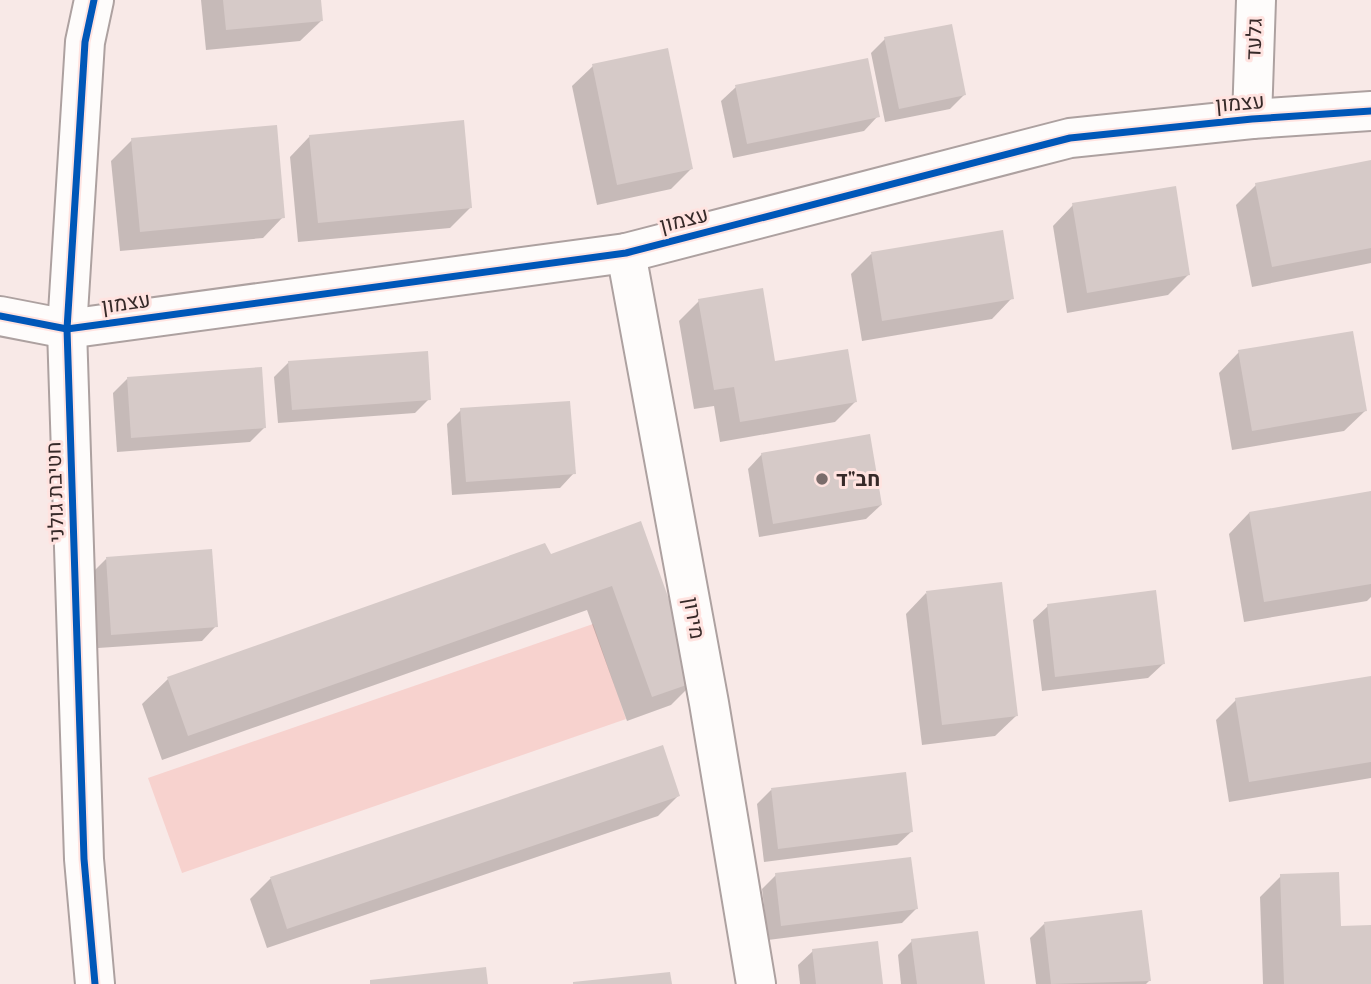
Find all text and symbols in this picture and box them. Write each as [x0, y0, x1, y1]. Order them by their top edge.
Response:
street label: גלעד [1237, 17, 1267, 60]
street label: עצמון [1214, 85, 1266, 117]
street label: עצמון [656, 199, 711, 238]
street label: עצמון [99, 284, 152, 318]
street label: חטיבת גולני [37, 441, 69, 543]
place label: חב"ד [836, 463, 880, 491]
marker: חב"ד [814, 471, 830, 487]
street label: מירון [679, 594, 713, 641]

